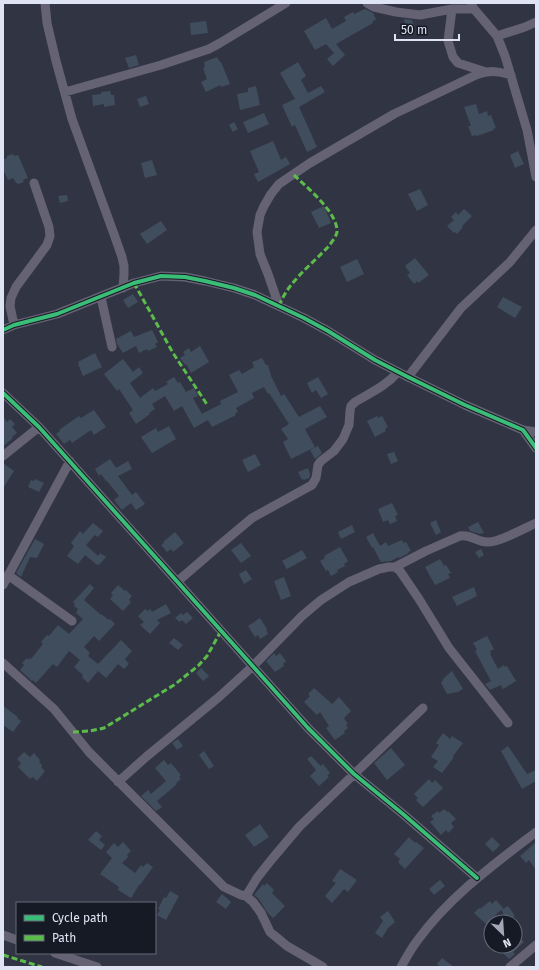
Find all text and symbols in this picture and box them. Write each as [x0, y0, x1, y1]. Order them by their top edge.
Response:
scale bar [395, 16, 459, 42]
text: 50 m [401, 23, 427, 37]
legend [16, 902, 156, 954]
text: Cycle path [52, 911, 108, 925]
north arrow [483, 914, 523, 954]
text: Path [52, 931, 76, 945]
text: N [501, 935, 513, 950]

